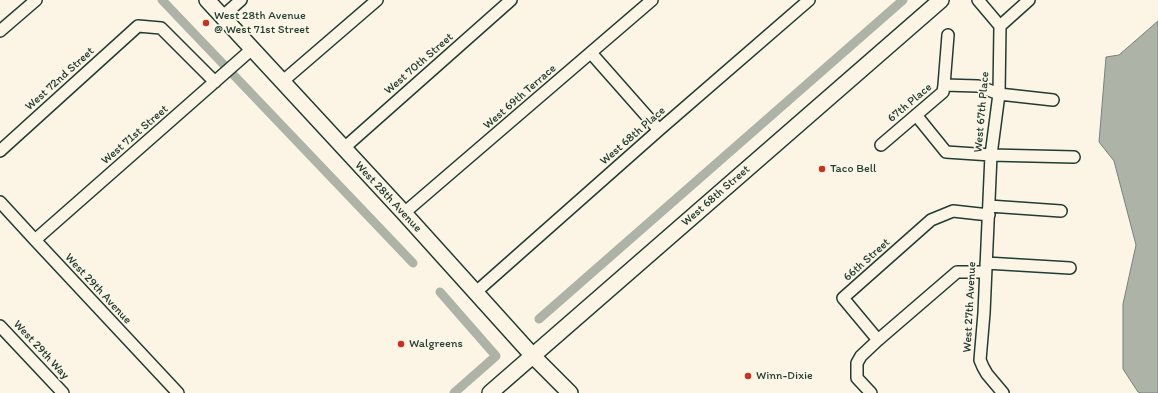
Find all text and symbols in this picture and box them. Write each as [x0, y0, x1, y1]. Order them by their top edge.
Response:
place label: West 28th Avenue @ West 71st Street [214, 9, 310, 37]
marker: West 28th Avenue @ West 71st Street [201, 18, 211, 28]
street label: West 70th Street [382, 30, 456, 98]
street label: West 72nd Street [22, 44, 98, 114]
street label: West 69th Terrace [481, 61, 559, 133]
street label: West 67th Place [971, 71, 993, 153]
street label: 67th Place [885, 80, 935, 126]
street label: West 71st Street [99, 102, 171, 168]
street label: West 68th Place [597, 104, 669, 168]
street label: West 28th Avenue [351, 158, 425, 236]
street label: West 68th Street [679, 162, 753, 230]
place label: Taco Bell [830, 162, 876, 176]
marker: Taco Bell [817, 164, 827, 174]
street label: 66th Street [841, 235, 893, 285]
street label: West 29th Avenue [62, 251, 134, 327]
street label: West 27th Avenue [960, 261, 980, 353]
street label: West 29th Way [10, 317, 72, 383]
place label: Walgreens [409, 337, 463, 351]
marker: Walgreens [396, 339, 406, 349]
place label: Winn-Dixie [756, 369, 813, 383]
marker: Winn-Dixie [743, 371, 753, 381]

